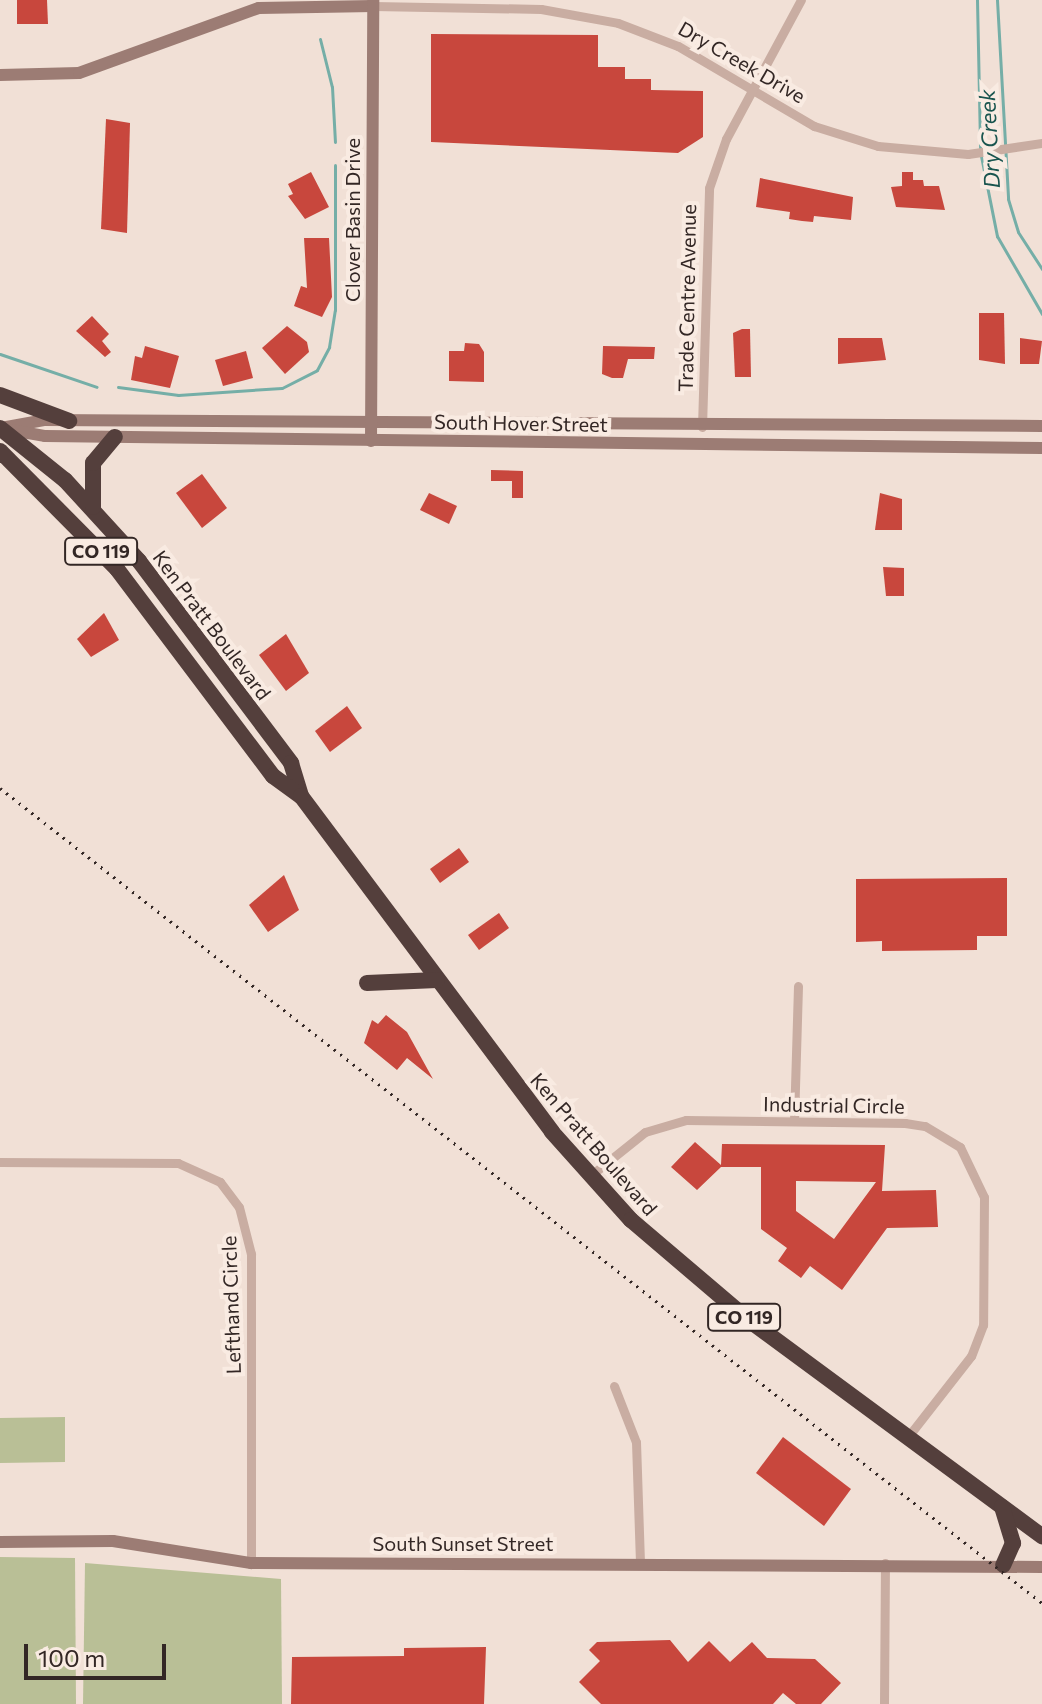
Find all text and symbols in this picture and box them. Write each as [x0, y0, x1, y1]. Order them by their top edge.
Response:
street label: Dry Creek Drive [674, 16, 810, 108]
water label: Dry Creek [973, 89, 1005, 189]
street label: Clover Basin Drive [340, 138, 364, 302]
street label: Trade Centre Avenue [673, 204, 701, 392]
street label: South Hover Street [434, 409, 608, 437]
road number: CO 119 [63, 537, 139, 565]
street label: Ken Pratt Boulevard [148, 546, 276, 704]
street label: Ken Pratt Boulevard [526, 1068, 662, 1220]
street label: Industrial Circle [763, 1092, 905, 1118]
street label: Lefthand Circle [217, 1235, 245, 1375]
road number: CO 119 [706, 1303, 782, 1331]
street label: South Sunset Street [373, 1531, 553, 1555]
scale bar [28, 1628, 170, 1678]
text: 100 m [38, 1643, 105, 1672]

